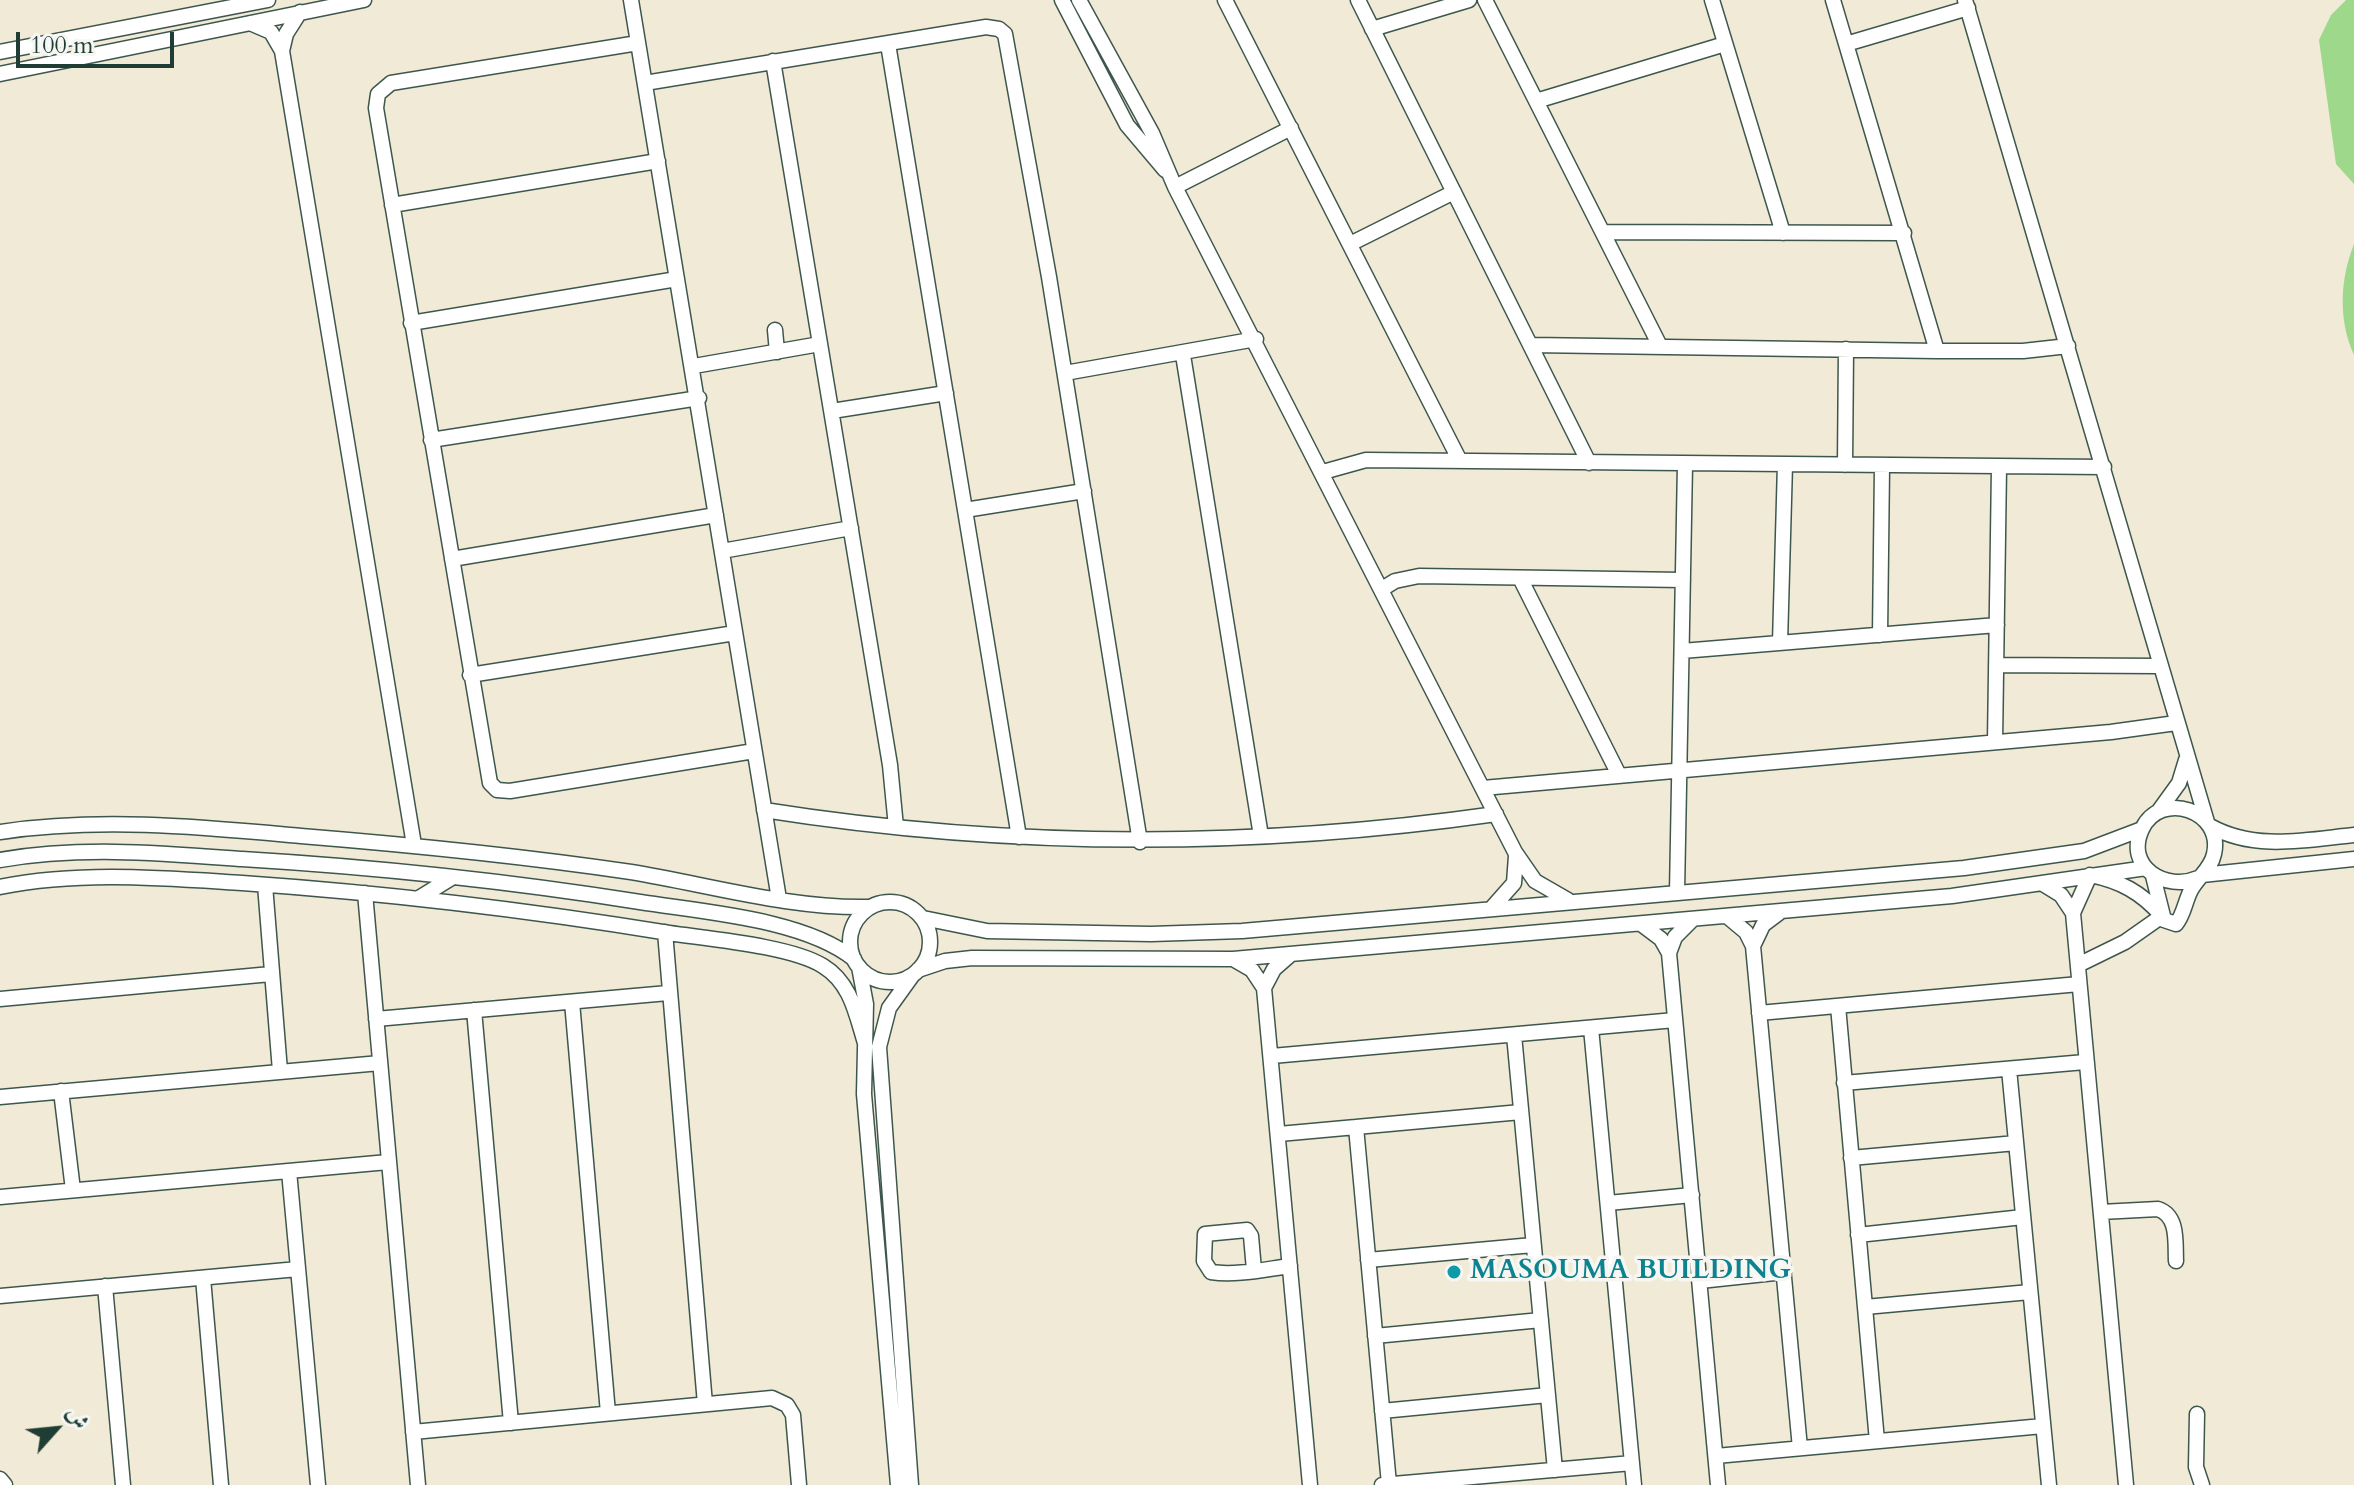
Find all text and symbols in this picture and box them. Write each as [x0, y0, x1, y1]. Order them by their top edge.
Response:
scale bar [20, 16, 178, 66]
text: 100 m [30, 29, 94, 62]
place label: MASOUMA BUILDING [1470, 1255, 1791, 1289]
marker: MASOUMA BUILDING [1445, 1263, 1463, 1281]
north arrow [16, 1389, 96, 1469]
text: ش [59, 1402, 96, 1435]

